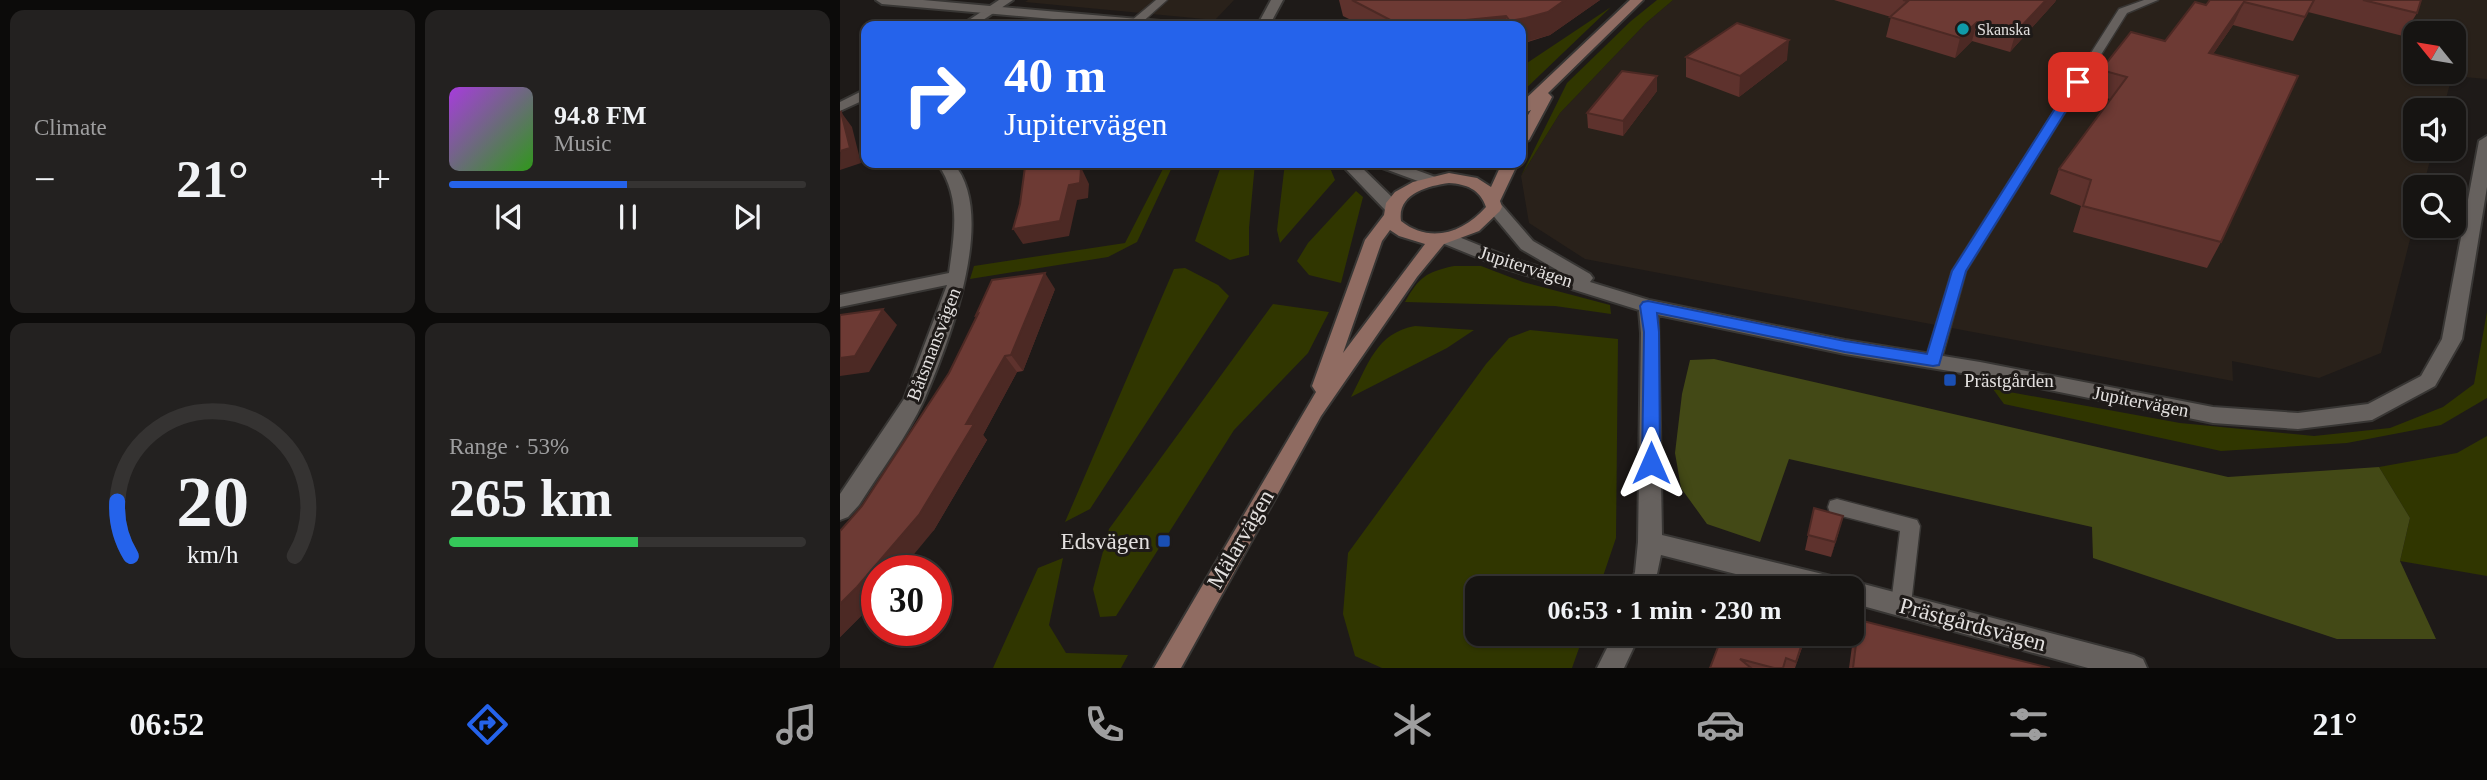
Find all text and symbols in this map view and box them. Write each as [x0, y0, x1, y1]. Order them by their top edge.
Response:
marker: Skanska [1955, 21, 1971, 37]
place label: Skanska [1977, 21, 2030, 38]
north arrow [2403, 21, 2466, 84]
map controls [2403, 21, 2466, 238]
text: 40 m [1004, 48, 1106, 103]
icon: right [889, 49, 980, 140]
pin [2048, 52, 2108, 112]
icon: arrive [2059, 63, 2097, 101]
button: sound [2403, 98, 2466, 161]
text: 94.8 FM [554, 101, 646, 130]
text: Jupitervägen [1004, 106, 1168, 142]
text: Climate [34, 115, 107, 140]
text: Music [554, 131, 612, 156]
text: 21° [176, 151, 249, 208]
text: − [34, 158, 55, 200]
text: + [370, 158, 391, 200]
button: search [2403, 175, 2466, 238]
icon: previous [490, 198, 528, 236]
icon: pause [609, 198, 647, 236]
icon: next [728, 198, 766, 236]
street label: Jupitervägen [1476, 241, 1576, 292]
street label: Båtsmansvägen [902, 284, 965, 404]
place label: Prästgården [1964, 370, 2054, 391]
marker: Prästgården [1942, 372, 1958, 388]
street label: Jupitervägen [2091, 382, 2191, 421]
position arrow [1614, 426, 1688, 500]
text: Range · 53% [449, 434, 569, 459]
text: 20 [176, 462, 249, 543]
text: 265 km [449, 470, 612, 527]
street label: Mälarvägen [1202, 485, 1279, 593]
place label: Edsvägen [1061, 529, 1150, 554]
marker: Edsvägen [1156, 533, 1172, 549]
text: km/h [187, 541, 239, 568]
speed limit sign: 30 [861, 555, 952, 646]
street label: Prästgårdsvägen [1897, 593, 2049, 656]
text: 06:53 · 1 min · 230 m [1548, 596, 1782, 625]
icon: directions [463, 700, 512, 749]
icon: music [772, 700, 821, 749]
icon: phone [1080, 700, 1129, 749]
icon: climate [1388, 700, 1437, 749]
icon: car [1696, 700, 1745, 749]
icon: filters [2004, 700, 2053, 749]
text: 06:52 [130, 706, 204, 742]
text: 21° [2313, 706, 2357, 742]

